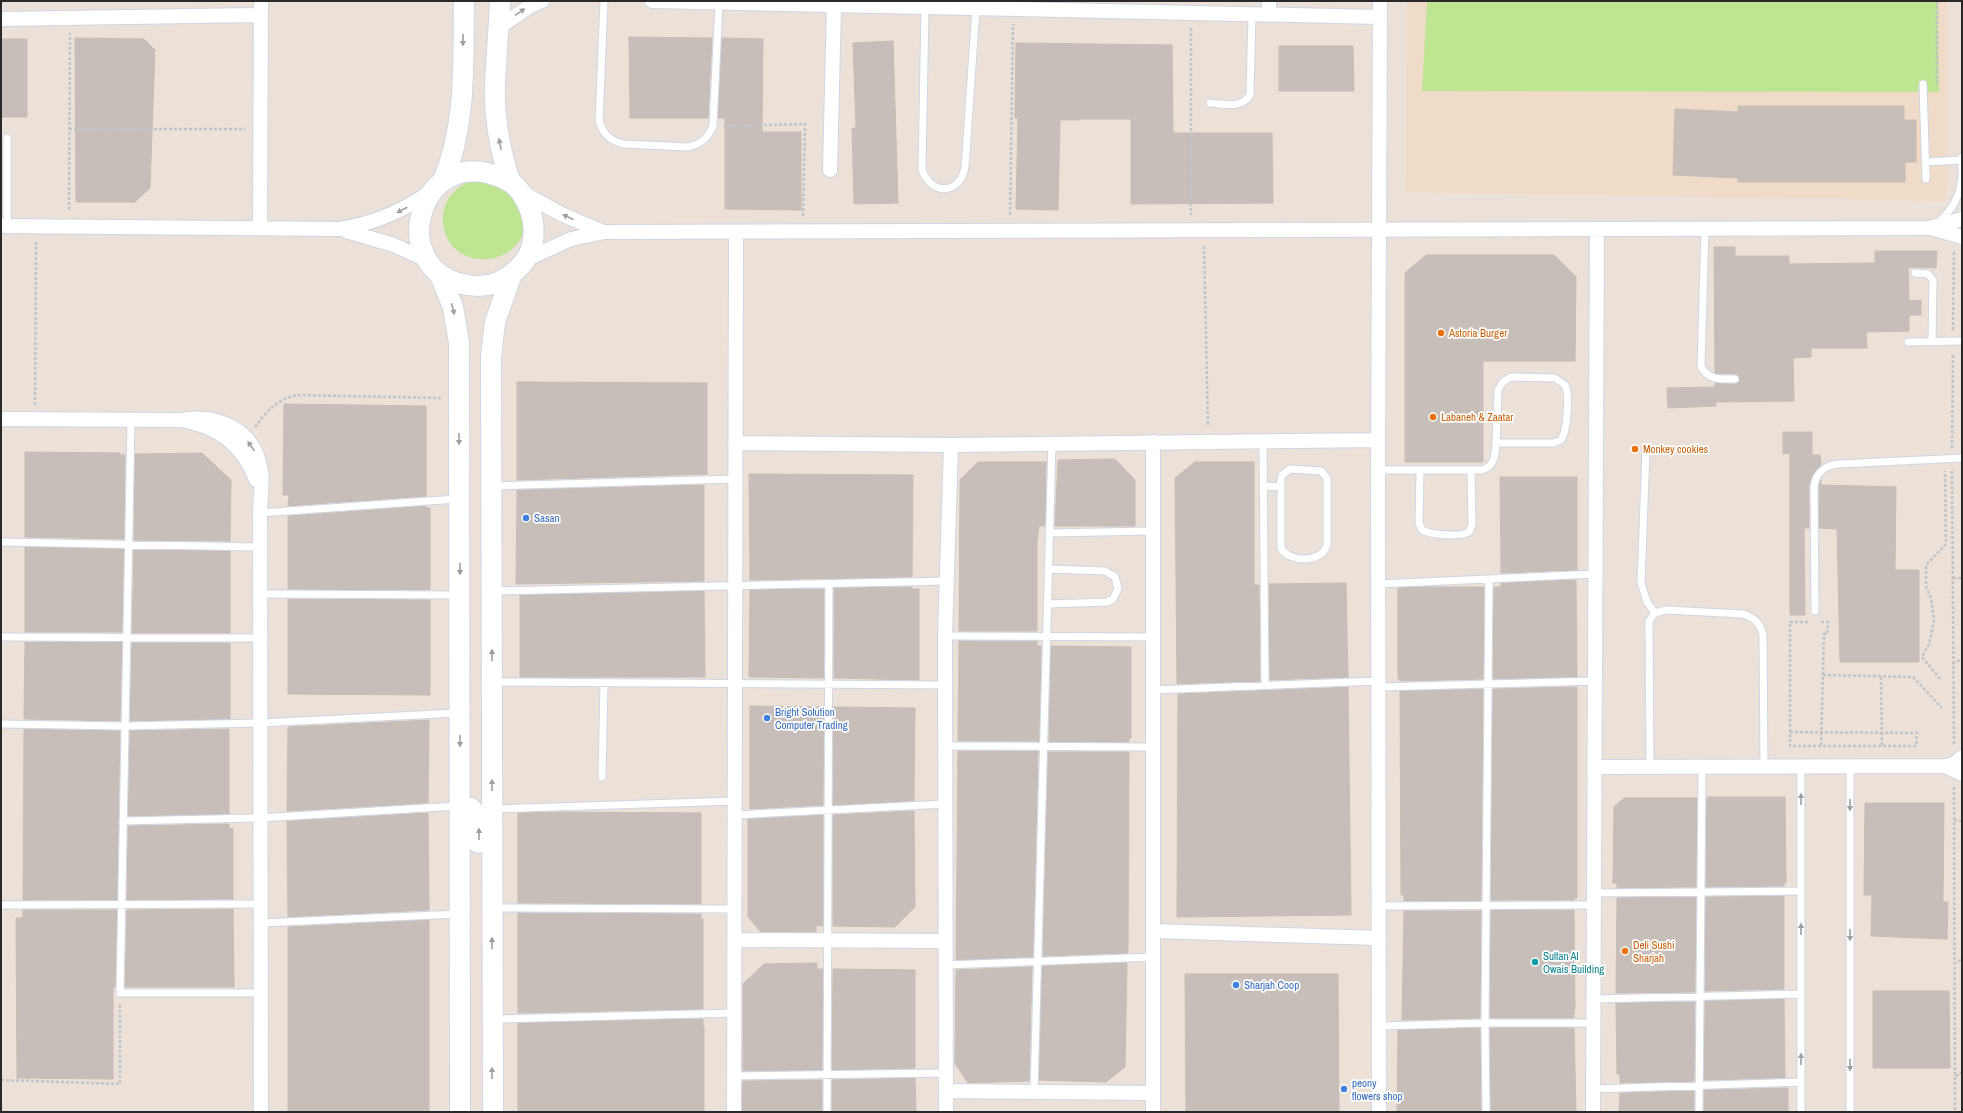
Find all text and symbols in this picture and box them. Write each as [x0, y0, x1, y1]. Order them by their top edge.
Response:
one-way arrow [514, 9, 526, 16]
one-way arrow [460, 34, 466, 47]
one-way arrow [496, 138, 502, 150]
one-way arrow [396, 206, 407, 213]
one-way arrow [561, 214, 573, 220]
one-way arrow [450, 304, 456, 316]
place label: Astoria Burger [1448, 326, 1507, 340]
marker: Astoria Burger [1436, 328, 1446, 338]
place label: Labaneh & Zaatar [1441, 410, 1513, 424]
marker: Labaneh & Zaatar [1428, 412, 1438, 422]
one-way arrow [456, 433, 462, 446]
one-way arrow [247, 440, 255, 451]
place label: Monkey cookies [1643, 442, 1709, 456]
marker: Monkey cookies [1630, 444, 1640, 454]
place label: Sasan [534, 511, 560, 525]
marker: Sasan [521, 513, 531, 523]
one-way arrow [457, 563, 463, 576]
one-way arrow [489, 648, 495, 661]
place label: Bright Solution Computer Trading [775, 705, 848, 732]
marker: Bright Solution Computer Trading [762, 713, 772, 723]
one-way arrow [457, 735, 463, 748]
one-way arrow [489, 778, 495, 791]
one-way arrow [1798, 792, 1804, 805]
one-way arrow [1847, 799, 1853, 812]
one-way arrow [476, 827, 482, 840]
one-way arrow [1798, 922, 1804, 935]
one-way arrow [1847, 929, 1853, 942]
one-way arrow [489, 936, 495, 949]
place label: Deli Sushi Sharjah [1633, 938, 1675, 965]
marker: Deli Sushi Sharjah [1620, 946, 1630, 956]
place label: Sultan Al Owais Building [1543, 949, 1604, 976]
marker: Sultan Al Owais Building [1530, 957, 1540, 967]
place label: Sharjah Coop [1244, 978, 1299, 992]
marker: Sharjah Coop [1231, 980, 1241, 990]
one-way arrow [1798, 1052, 1804, 1065]
one-way arrow [1847, 1059, 1853, 1072]
one-way arrow [489, 1066, 495, 1079]
place label: peony flowers shop [1352, 1076, 1403, 1103]
marker: peony flowers shop [1339, 1084, 1349, 1094]

